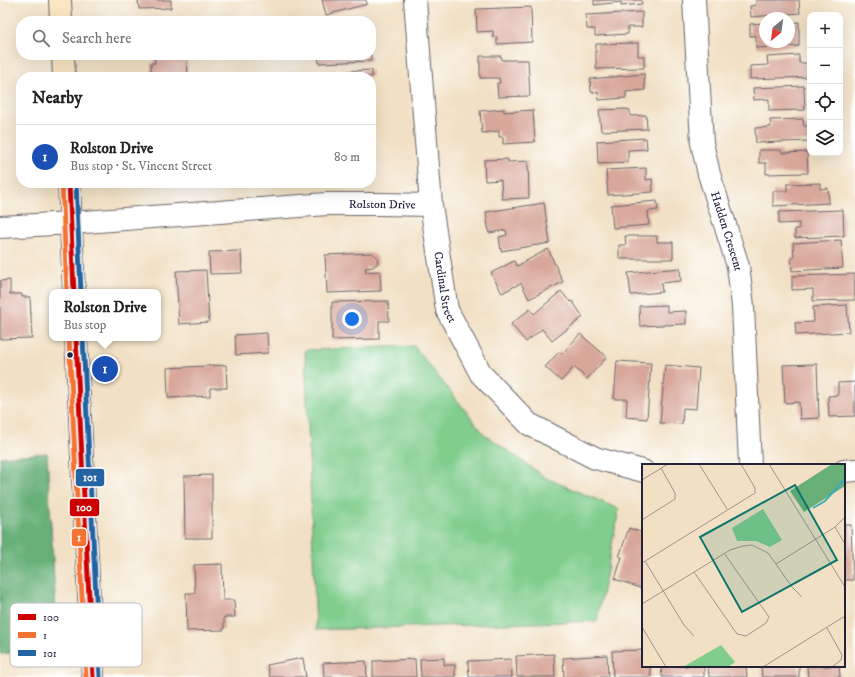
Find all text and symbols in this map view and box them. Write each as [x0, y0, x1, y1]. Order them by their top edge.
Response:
north arrow [759, 12, 795, 48]
map controls [807, 12, 843, 156]
button: + [807, 12, 843, 48]
search box [16, 16, 376, 60]
icon: search [30, 27, 52, 49]
text: Search here [62, 29, 131, 48]
button: − [807, 48, 843, 84]
button: locate [807, 84, 843, 120]
text: Nearby [32, 87, 82, 109]
button: layers [807, 120, 843, 156]
text: Rolston Drive [70, 139, 153, 158]
text: 1 [43, 149, 47, 165]
text: 80 m [334, 149, 360, 165]
text: Bus stop · St. Vincent Street [70, 158, 212, 174]
street label: Hadden Crescent [707, 190, 746, 272]
street label: Rolston Drive [349, 197, 416, 212]
street label: Cardinal Street [431, 250, 460, 326]
popup [49, 289, 161, 341]
text: Rolston Drive [63, 298, 147, 317]
your location [342, 309, 362, 329]
text: Bus stop [63, 317, 106, 333]
unlabelled marker [65, 350, 75, 360]
pin: 1 [92, 354, 118, 384]
inset map [642, 464, 845, 667]
line badge: 101 [75, 468, 105, 487]
text: 101 [83, 471, 97, 485]
line badge: 100 [69, 498, 100, 517]
text: 100 [76, 501, 92, 515]
line badge: 1 [71, 528, 87, 547]
text: 1 [77, 531, 81, 545]
legend [10, 603, 142, 667]
text: 100 [43, 611, 59, 625]
text: 1 [43, 629, 47, 643]
text: 101 [43, 647, 57, 661]

